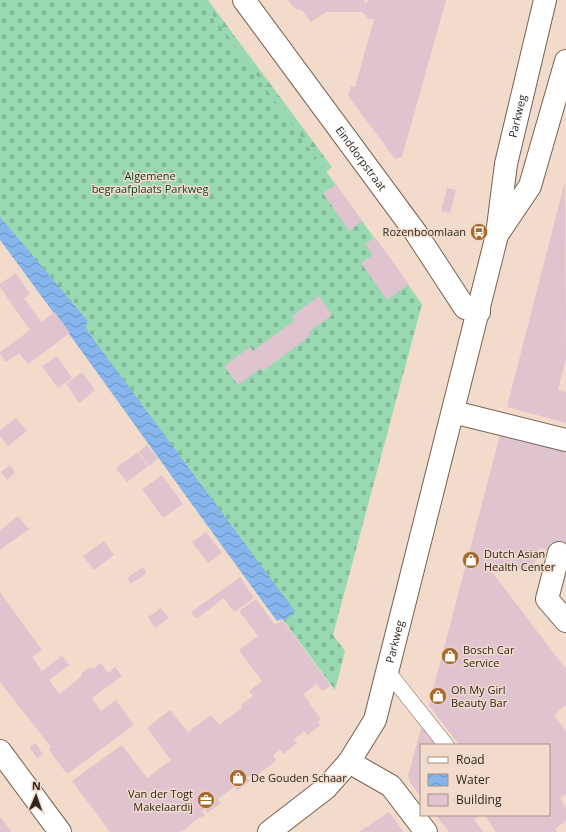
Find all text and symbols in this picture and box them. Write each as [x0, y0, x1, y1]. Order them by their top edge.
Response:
street label: Parkweg [505, 93, 529, 139]
street label: Einddorpstraat [333, 123, 390, 194]
park label: Algemene begraafplaats Parkweg [92, 168, 208, 196]
bus stop icon: Rozenboomlaan [469, 222, 489, 242]
place label: Rozenboomlaan [383, 224, 466, 239]
place label: Dutch Asian Health Center [484, 546, 556, 574]
shop icon: Dutch Asian Health Center [461, 550, 481, 570]
street label: Parkweg [382, 618, 407, 664]
place label: Bosch Car Service [463, 642, 515, 670]
shop icon: Bosch Car Service [440, 646, 460, 666]
place label: Oh My Girl Beauty Bar [451, 682, 508, 710]
shop icon: Oh My Girl Beauty Bar [428, 686, 448, 706]
legend [420, 744, 550, 816]
text: Road [456, 751, 485, 768]
shop icon: De Gouden Schaar [228, 768, 248, 788]
place label: De Gouden Schaar [251, 770, 347, 785]
text: Water [456, 771, 490, 788]
north arrow [16, 776, 56, 816]
text: N [32, 778, 41, 793]
place label: Van der Togt Makelaardij [128, 786, 193, 814]
office icon: Van der Togt Makelaardij [196, 790, 216, 810]
text: Building [456, 791, 502, 808]

